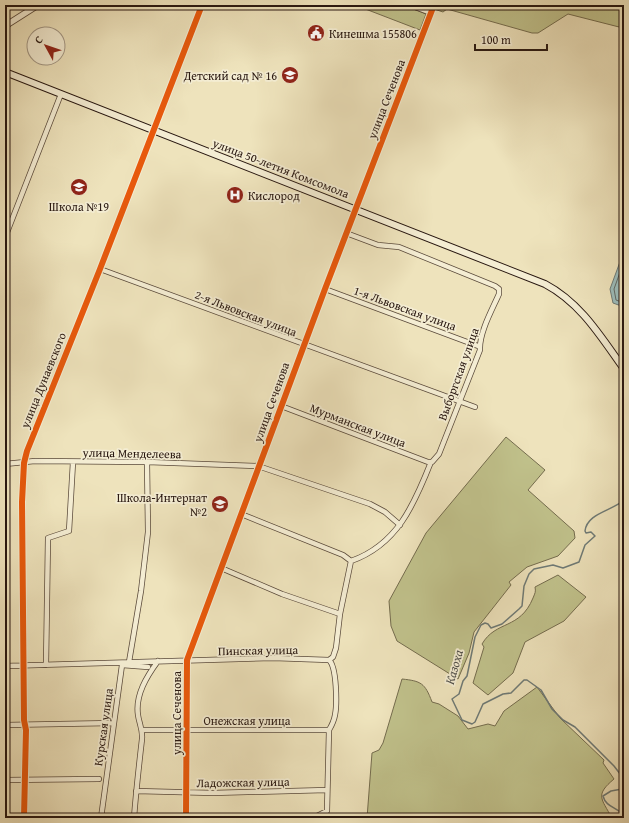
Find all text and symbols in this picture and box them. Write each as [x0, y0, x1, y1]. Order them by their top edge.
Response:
public building icon: Кинешма 155806 [306, 23, 326, 43]
place label: Кинешма 155806 [329, 25, 417, 42]
north arrow [26, 26, 66, 66]
scale bar [475, 26, 547, 52]
text: 100 m [481, 31, 511, 48]
text: С [30, 32, 46, 47]
street label: улица Сеченова [363, 57, 409, 142]
school or university icon: Детский сад № 16 [280, 65, 300, 85]
place label: Детский сад № 16 [183, 67, 277, 84]
street label: улица 50-летия Комсомола [209, 134, 352, 202]
school or university icon: Школа №19 [69, 177, 89, 197]
hospital icon: Кислород [225, 185, 245, 205]
place label: Кислород [248, 187, 300, 204]
place label: Школа №19 [49, 198, 109, 215]
street label: 1-я Львовская улица [351, 282, 459, 335]
street label: 2-я Львовская улица [192, 286, 300, 340]
street label: Выборгская улица [433, 325, 483, 423]
street label: улица Дунаевского [16, 330, 70, 431]
street label: улица Сеченова [248, 359, 293, 445]
street label: Мурманская улица [307, 399, 409, 451]
street label: улица Менделеева [82, 444, 182, 462]
place label: Школа-Интернат №2 [117, 489, 207, 520]
school or university icon: Школа-Интернат №2 [210, 494, 230, 514]
street label: Пинская улица [218, 641, 299, 659]
water label: Казоха [440, 647, 468, 687]
street label: улица Сеченова [168, 671, 185, 756]
street label: Курская улица [89, 687, 117, 767]
street label: Онежская улица [203, 712, 291, 729]
street label: Ладожская улица [196, 773, 290, 791]

